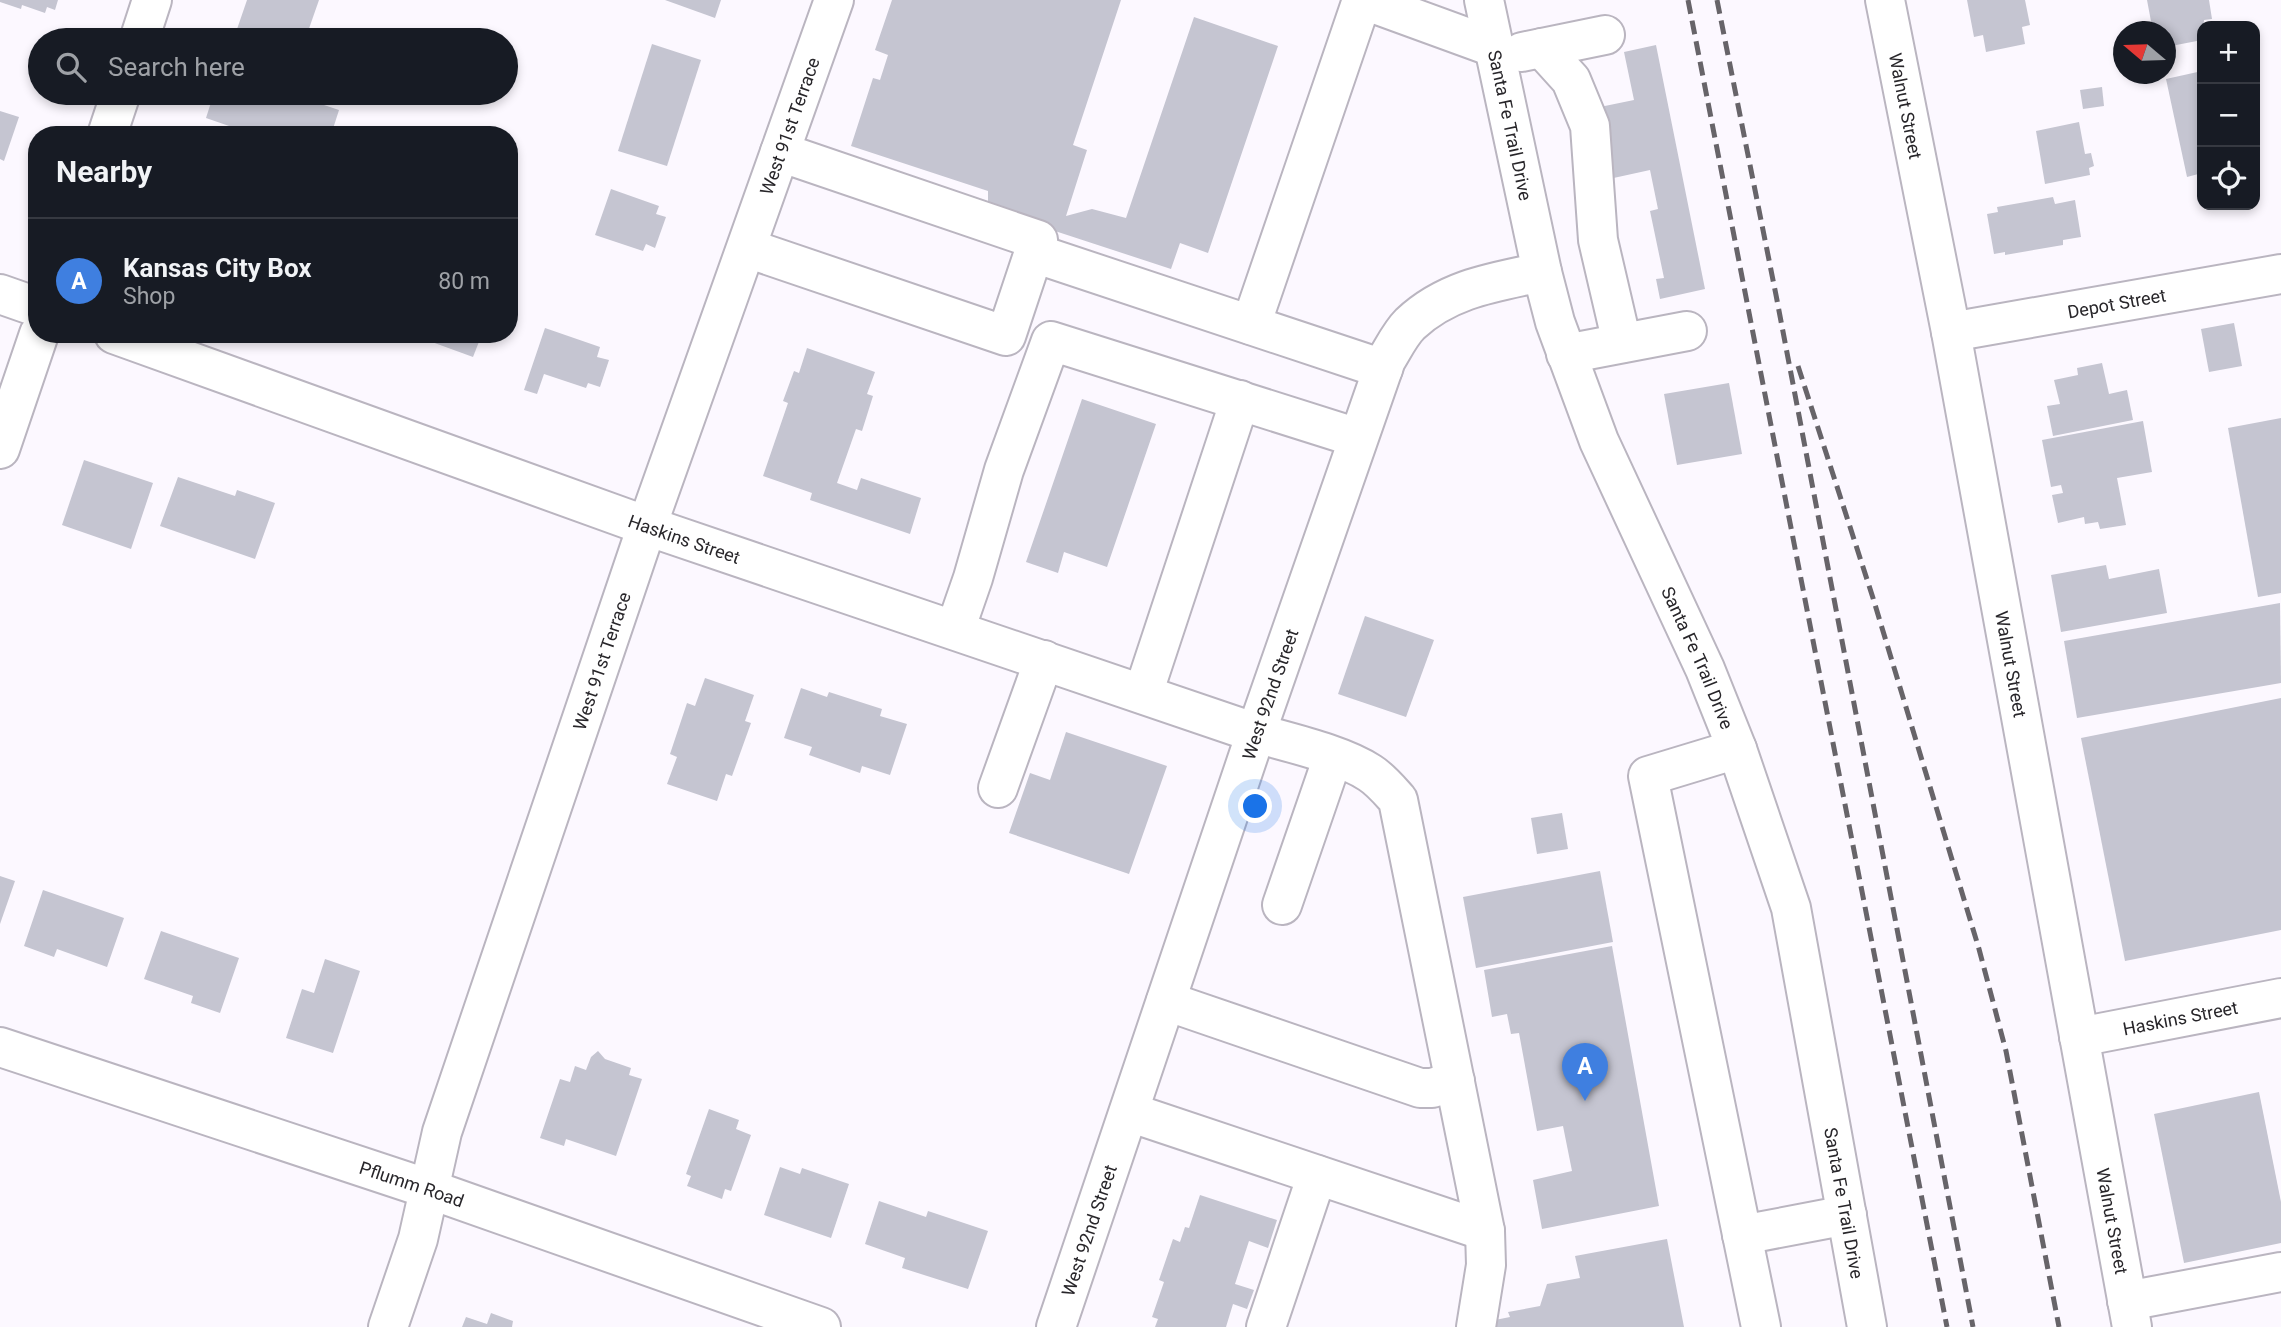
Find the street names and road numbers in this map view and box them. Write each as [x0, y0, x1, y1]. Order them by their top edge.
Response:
street label: Santa Fe Trail Drive [1484, 48, 1537, 202]
street label: Walnut Street [1885, 51, 1927, 161]
street label: West 91st Terrace [755, 54, 823, 197]
street label: Depot Street [2066, 284, 2167, 322]
street label: Haskins Street [626, 510, 743, 567]
street label: Santa Fe Trail Drive [1658, 583, 1738, 732]
street label: West 91st Terrace [568, 589, 634, 733]
street label: Walnut Street [1991, 609, 2031, 719]
street label: West 92nd Street [1237, 626, 1302, 762]
street label: Haskins Street [2121, 996, 2240, 1039]
street label: Santa Fe Trail Drive [1820, 1126, 1869, 1280]
street label: Pflumm Road [357, 1156, 467, 1211]
street label: West 92nd Street [1057, 1162, 1120, 1299]
street label: Walnut Street [2093, 1166, 2133, 1276]

